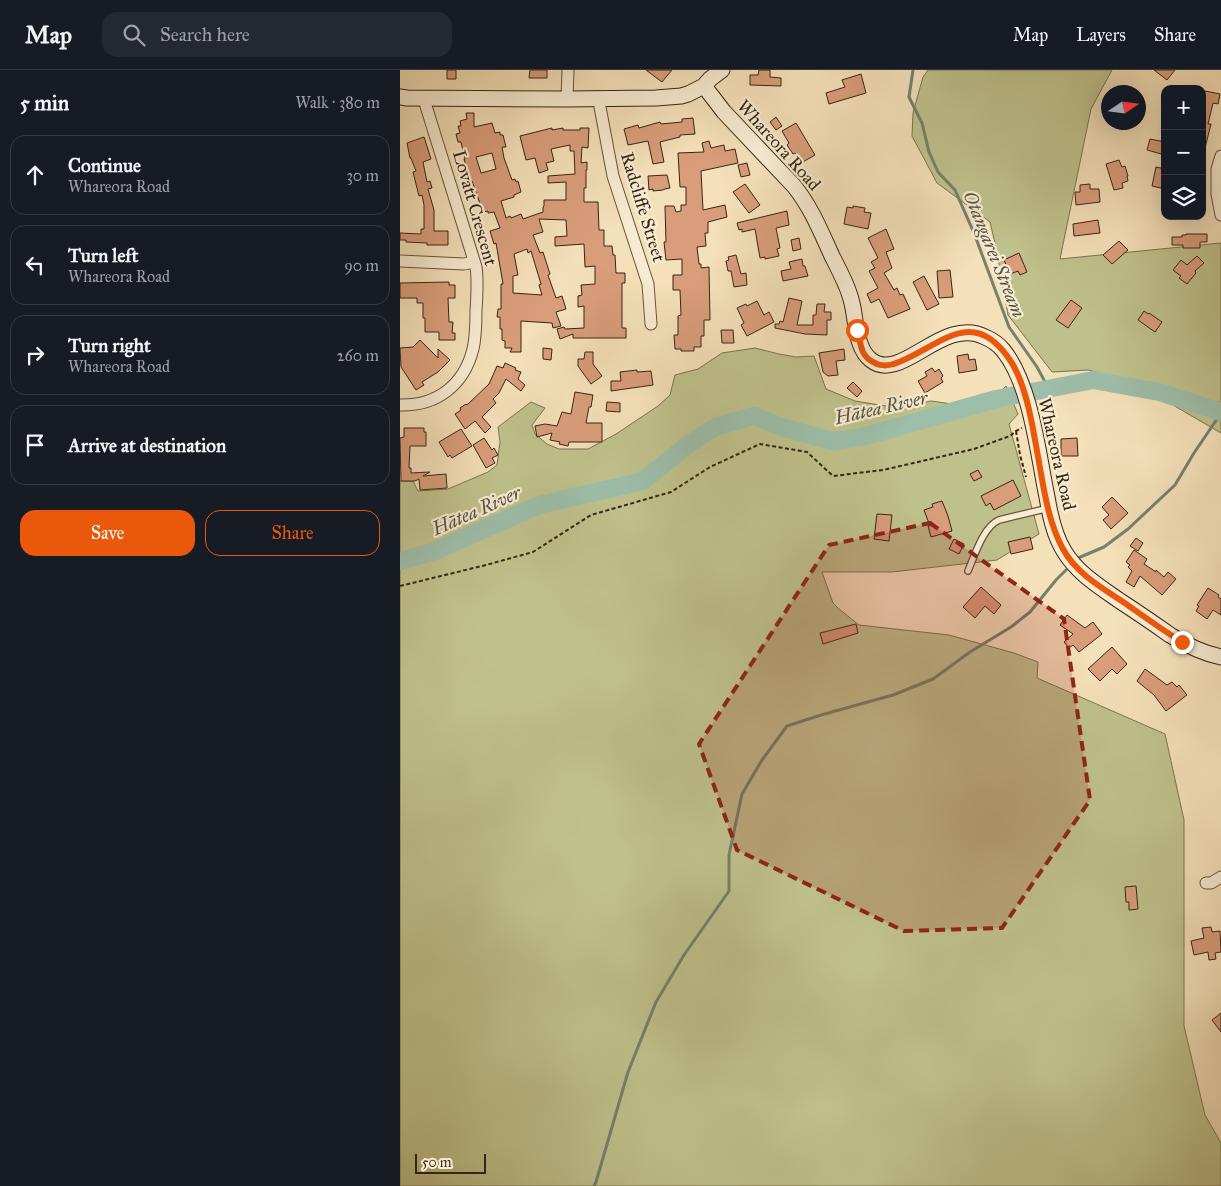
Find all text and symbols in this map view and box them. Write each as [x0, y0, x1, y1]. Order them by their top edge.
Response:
search box [102, 12, 452, 57]
text: Map [25, 20, 72, 50]
icon: search [120, 21, 148, 49]
text: Search here [160, 23, 250, 46]
text: Map [1013, 24, 1048, 46]
text: Layers [1076, 24, 1126, 46]
text: Share [1154, 24, 1196, 46]
north arrow [1101, 85, 1146, 130]
map controls [1161, 85, 1206, 220]
button: + [1161, 85, 1206, 130]
text: 5 min [20, 90, 69, 116]
text: Walk · 380 m [296, 93, 380, 112]
street label: Whareora Road [732, 95, 826, 195]
button: − [1161, 130, 1206, 175]
street label: Lovatt Crescent [448, 148, 502, 269]
street label: Radcliffe Street [616, 149, 670, 265]
text: Continue [68, 154, 141, 177]
icon: ahead [21, 161, 49, 189]
text: 30 m [346, 166, 379, 185]
button: layers [1161, 175, 1206, 220]
text: Whareora Road [68, 177, 170, 196]
water label: Otangarei Stream [959, 188, 1030, 321]
text: Turn left [68, 244, 138, 267]
icon: left [21, 251, 49, 279]
text: 90 m [344, 256, 379, 275]
text: Whareora Road [68, 267, 170, 286]
route start [846, 319, 869, 342]
text: Turn right [68, 334, 151, 357]
icon: right [21, 341, 49, 369]
text: 260 m [337, 346, 379, 365]
text: Whareora Road [68, 357, 170, 376]
water label: Hātea River [831, 385, 931, 430]
street label: Whareora Road [1033, 396, 1081, 512]
icon: arrive [21, 431, 49, 459]
text: Arrive at destination [68, 434, 226, 457]
water label: Hātea River [427, 480, 525, 541]
button: Save [20, 510, 195, 556]
button: Share [205, 510, 380, 556]
route end [1171, 631, 1194, 654]
scale bar [415, 1151, 486, 1174]
text: 50 m [422, 1154, 451, 1171]

